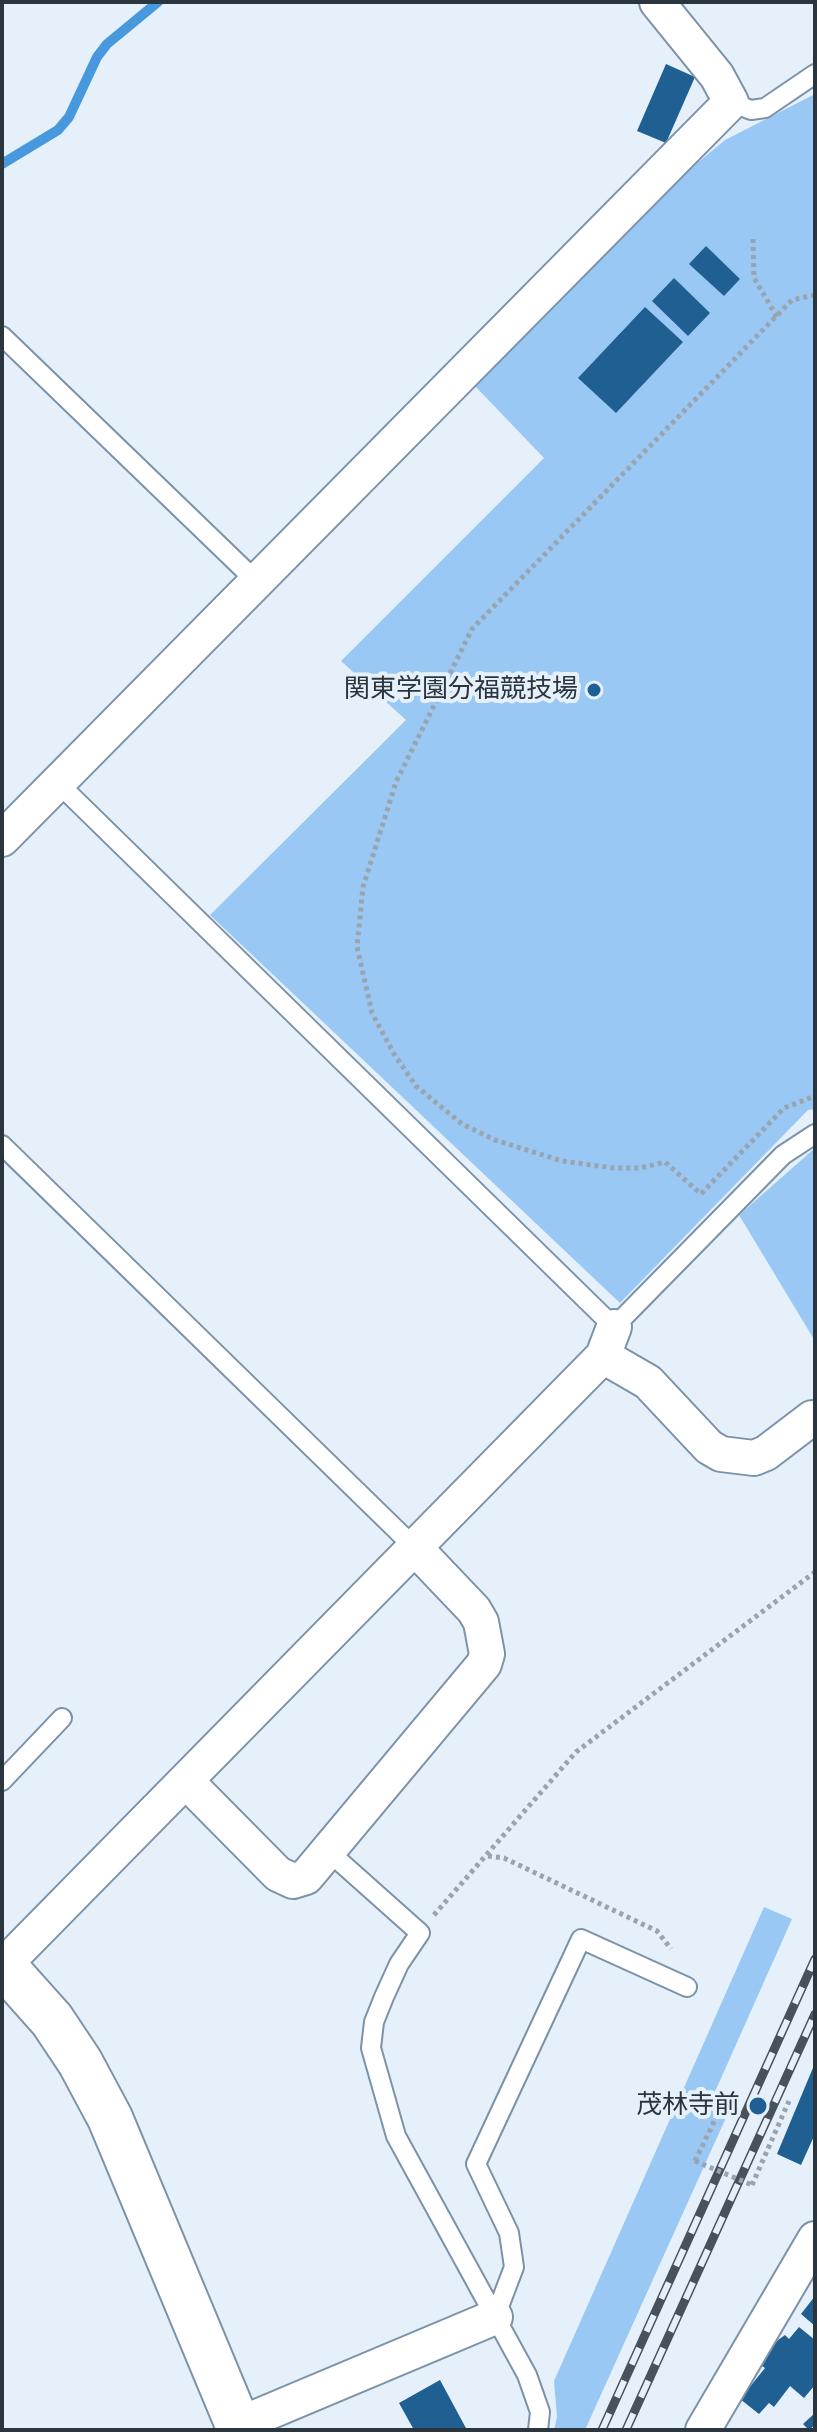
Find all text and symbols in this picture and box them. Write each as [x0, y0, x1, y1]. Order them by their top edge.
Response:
place label: 関東学園分福競技場 [344, 674, 578, 706]
marker: 関東学園分福競技場 [585, 681, 603, 699]
place label: 茂林寺前 [636, 2090, 740, 2122]
marker: 茂林寺前 [747, 2095, 769, 2117]

